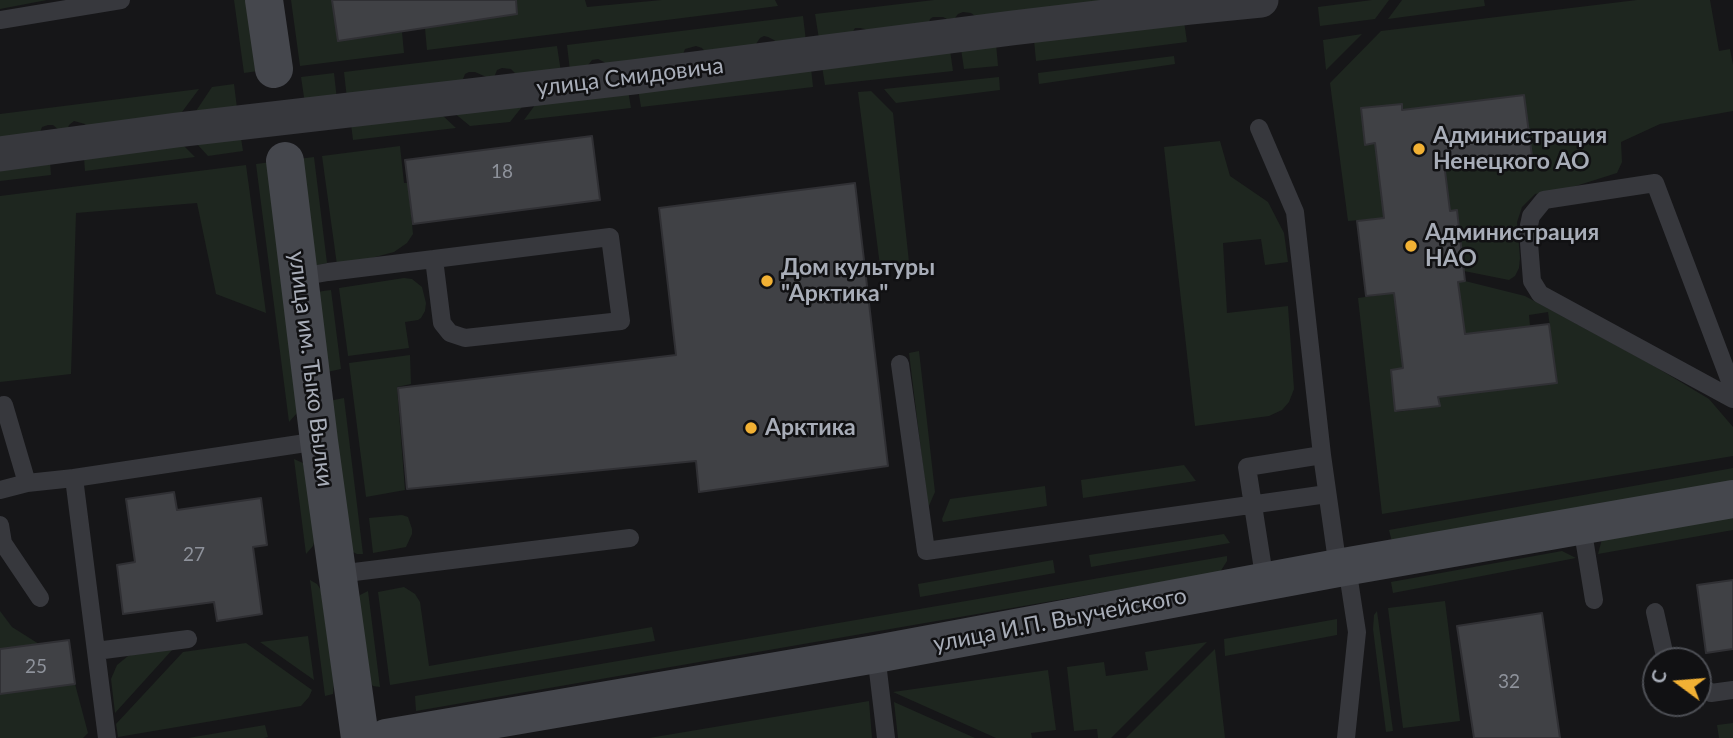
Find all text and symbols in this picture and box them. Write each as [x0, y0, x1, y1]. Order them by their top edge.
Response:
street label: улица Смидовича [535, 52, 725, 102]
place label: Администрация Ненецкого АО [1433, 122, 1607, 176]
marker: Администрация Ненецкого АО [1411, 141, 1427, 157]
house number: 18 [491, 161, 513, 183]
place label: Администрация НАО [1425, 219, 1599, 273]
marker: Администрация НАО [1403, 238, 1419, 254]
street label: улица им. Тыко Вылки [283, 250, 339, 488]
place label: Дом культуры "Арктика" [781, 254, 935, 308]
marker: Дом культуры "Арктика" [759, 273, 775, 289]
place label: Арктика [765, 414, 856, 442]
marker: Арктика [743, 420, 759, 436]
house number: 27 [183, 544, 205, 566]
street label: улица И.П. Выучейского [931, 582, 1189, 658]
north arrow [1642, 647, 1712, 717]
house number: 25 [25, 656, 47, 678]
text: С [1645, 667, 1671, 686]
house number: 32 [1498, 671, 1520, 693]

